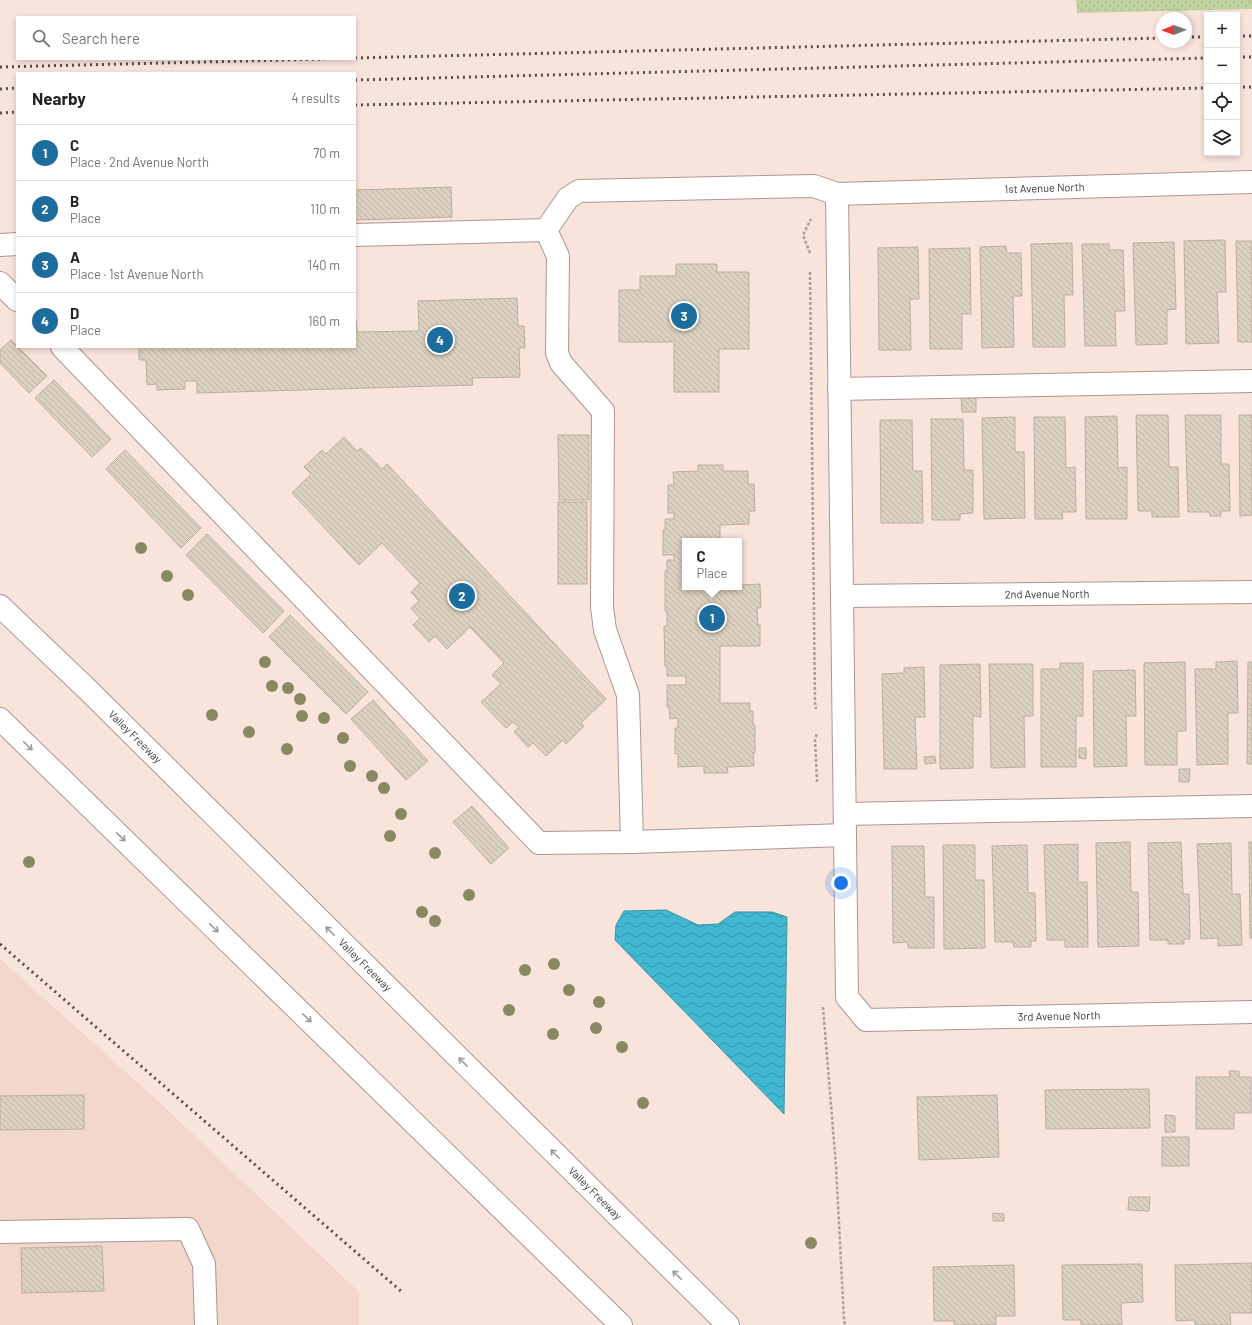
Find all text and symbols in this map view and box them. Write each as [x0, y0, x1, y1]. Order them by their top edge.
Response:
north arrow [1156, 12, 1192, 48]
map controls [1204, 12, 1240, 156]
button: + [1204, 12, 1240, 48]
search box [16, 16, 356, 60]
icon: search [30, 27, 52, 49]
text: Search here [62, 29, 140, 47]
button: − [1204, 48, 1240, 84]
button: locate [1204, 84, 1240, 120]
text: Nearby [32, 88, 86, 108]
text: 4 results [292, 90, 340, 106]
button: layers [1204, 120, 1240, 156]
text: C [70, 136, 79, 154]
text: 1 [43, 145, 47, 161]
text: 70 m [313, 145, 340, 161]
text: Place · 2nd Avenue North [70, 154, 209, 170]
street label: 1st Avenue North [1004, 180, 1085, 195]
text: B [70, 192, 79, 210]
text: 2 [41, 201, 49, 217]
text: 110 m [310, 201, 340, 217]
text: Place [70, 210, 101, 226]
text: A [70, 248, 80, 266]
text: 3 [41, 257, 49, 273]
text: 140 m [308, 257, 340, 273]
text: Place · 1st Avenue North [70, 266, 203, 282]
pin: 3 [671, 301, 697, 331]
text: D [70, 304, 79, 322]
text: 4 [41, 313, 49, 329]
text: 160 m [308, 313, 340, 329]
text: Place [70, 322, 101, 338]
pin: 4 [427, 325, 453, 355]
popup [682, 538, 742, 590]
text: C [697, 547, 706, 565]
text: Place [697, 565, 727, 581]
pin: 2 [449, 581, 475, 611]
street label: 2nd Avenue North [1005, 587, 1089, 600]
pin: 1 [699, 603, 725, 633]
street label: Valley Freeway [106, 707, 165, 766]
one-way arrow [23, 741, 33, 751]
one-way arrow [116, 832, 126, 842]
your location [831, 873, 851, 893]
one-way arrow [209, 923, 219, 933]
one-way arrow [325, 926, 335, 936]
street label: Valley Freeway [336, 935, 395, 994]
street label: 3rd Avenue North [1018, 1008, 1101, 1023]
one-way arrow [302, 1014, 312, 1023]
one-way arrow [458, 1057, 467, 1067]
one-way arrow [550, 1149, 560, 1159]
street label: Valley Freeway [566, 1164, 625, 1222]
one-way arrow [672, 1270, 682, 1280]

